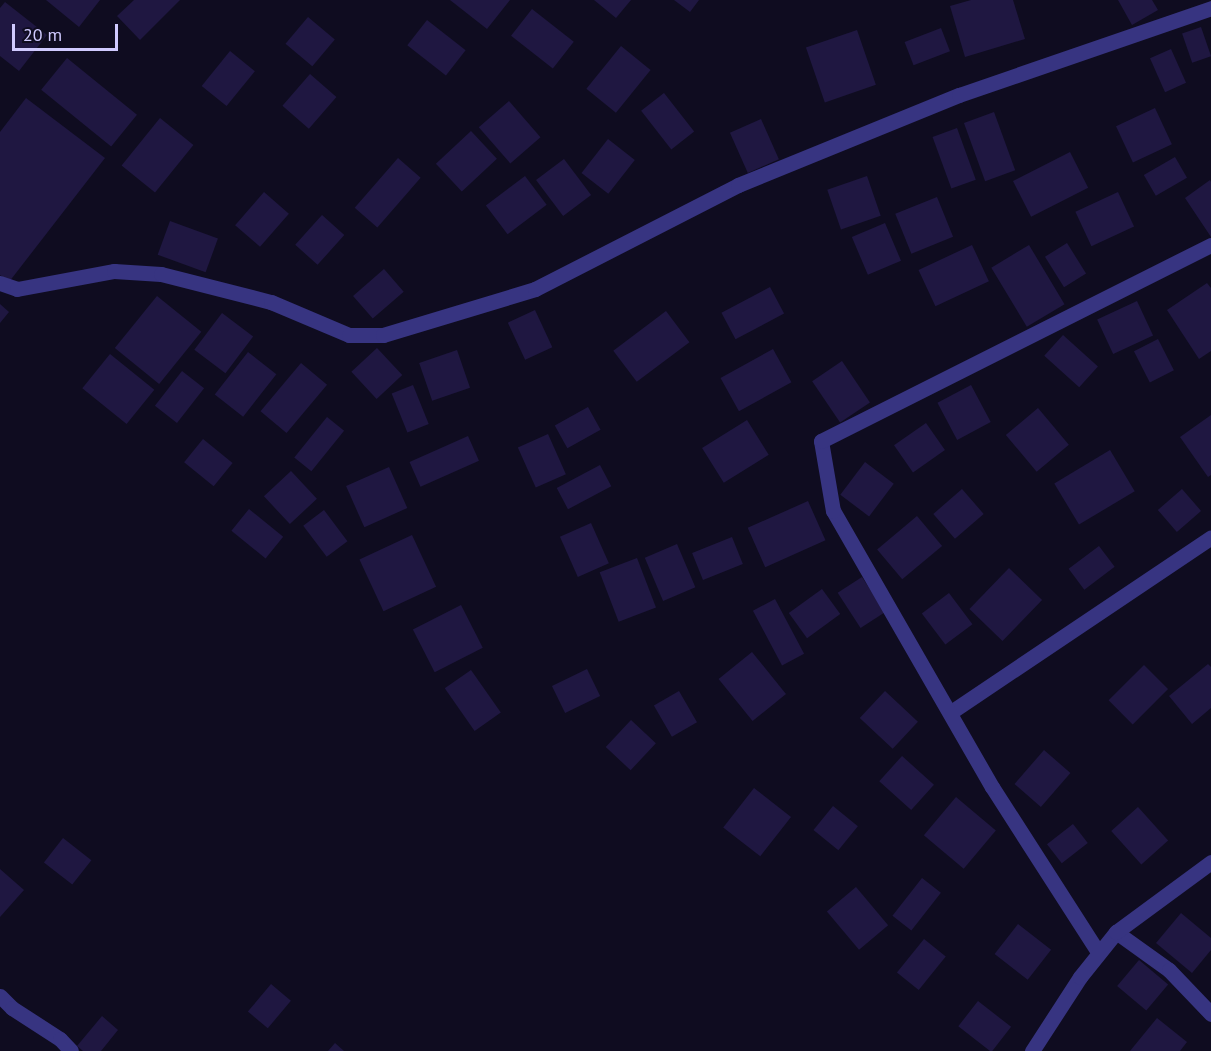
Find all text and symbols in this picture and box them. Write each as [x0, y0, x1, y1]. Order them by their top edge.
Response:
scale bar [15, 12, 122, 50]
text: 20 m [23, 23, 62, 46]

